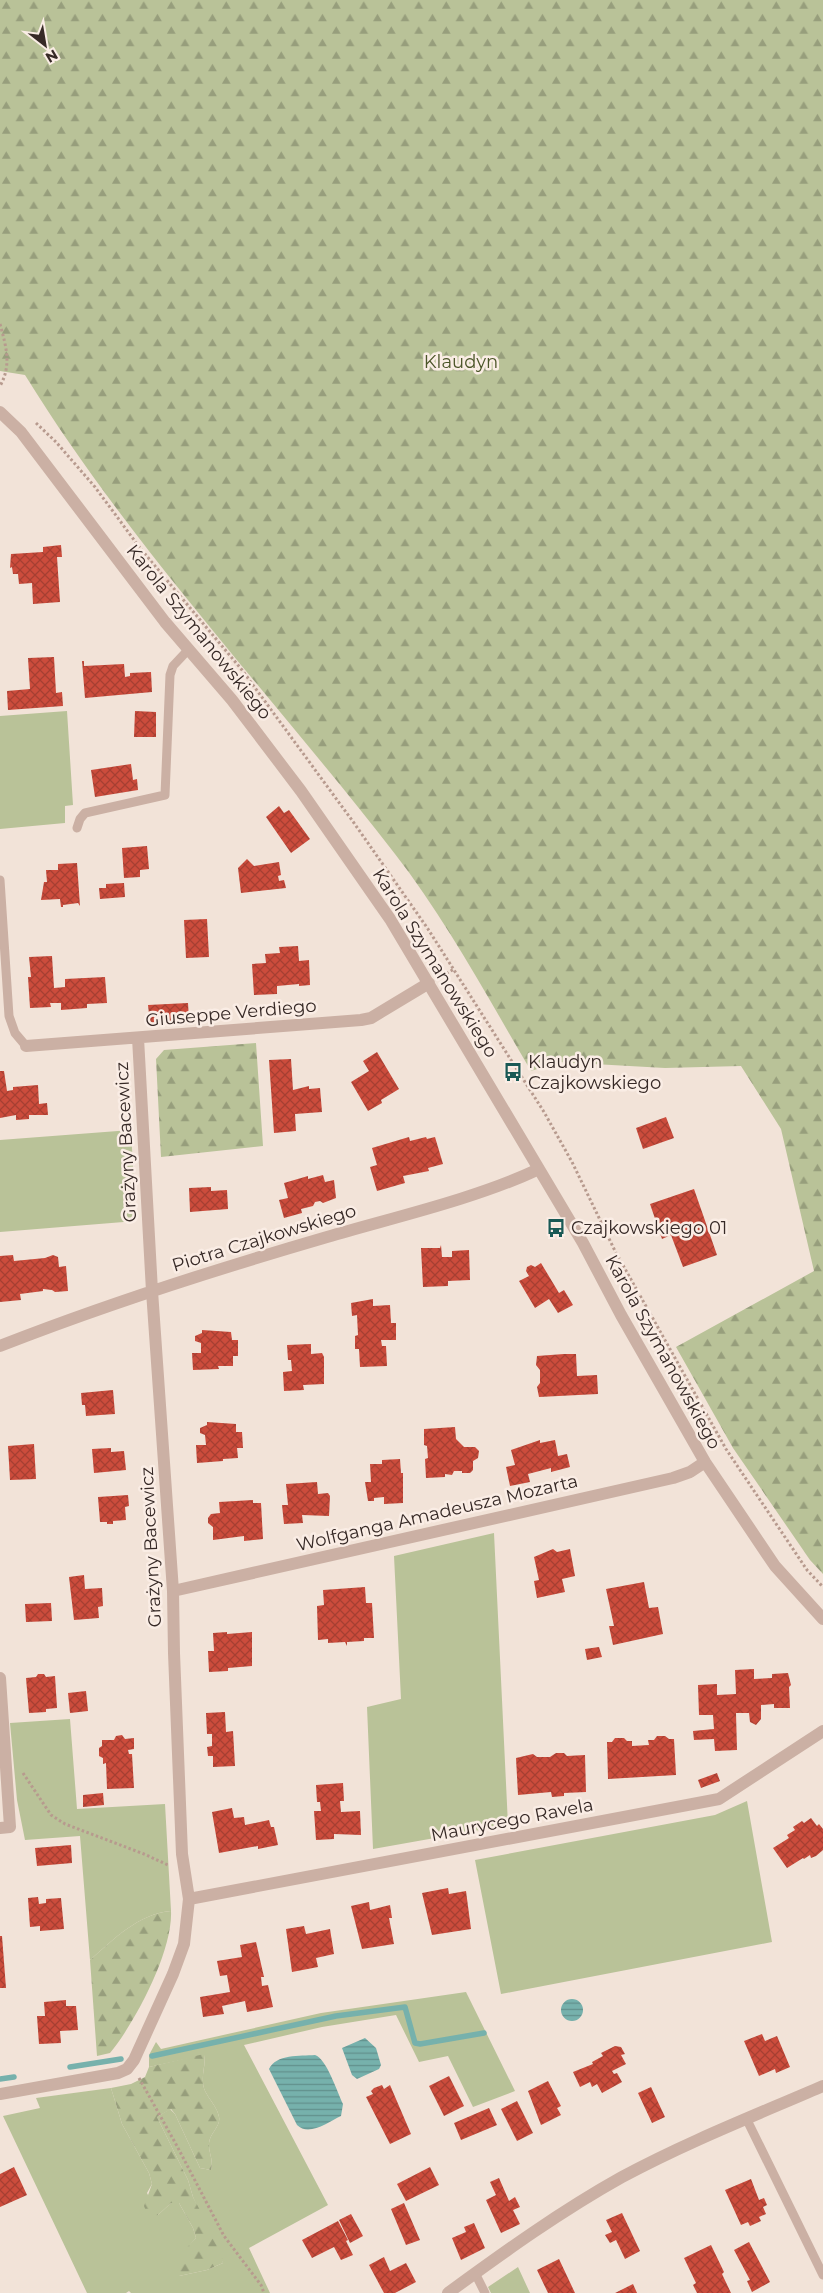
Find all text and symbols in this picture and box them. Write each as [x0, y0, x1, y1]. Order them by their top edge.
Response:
north arrow [20, 20, 70, 70]
text: N [42, 46, 61, 67]
park label: Klaudyn [424, 351, 498, 373]
street label: Karola Szymanowskiego [122, 540, 276, 724]
street label: Karola Szymanowskiego [368, 864, 502, 1062]
street label: Giuseppe Verdiego [145, 995, 317, 1031]
place label: Klaudyn Czajkowskiego [528, 1051, 661, 1094]
street label: Grażyny Bacewicz [111, 1061, 141, 1223]
bus stop icon: Klaudyn Czajkowskiego [502, 1061, 524, 1083]
street label: Piotra Czajkowskiego [169, 1200, 359, 1276]
bus stop icon: Czajkowskiego 01 [545, 1217, 567, 1239]
place label: Czajkowskiego 01 [571, 1217, 727, 1239]
street label: Karola Szymanowskiego [600, 1251, 726, 1453]
street label: Grażyny Bacewicz [136, 1466, 166, 1628]
street label: Wolfganga Amadeusza Mozarta [294, 1470, 580, 1556]
street label: Maurycego Ravela [429, 1793, 595, 1847]

